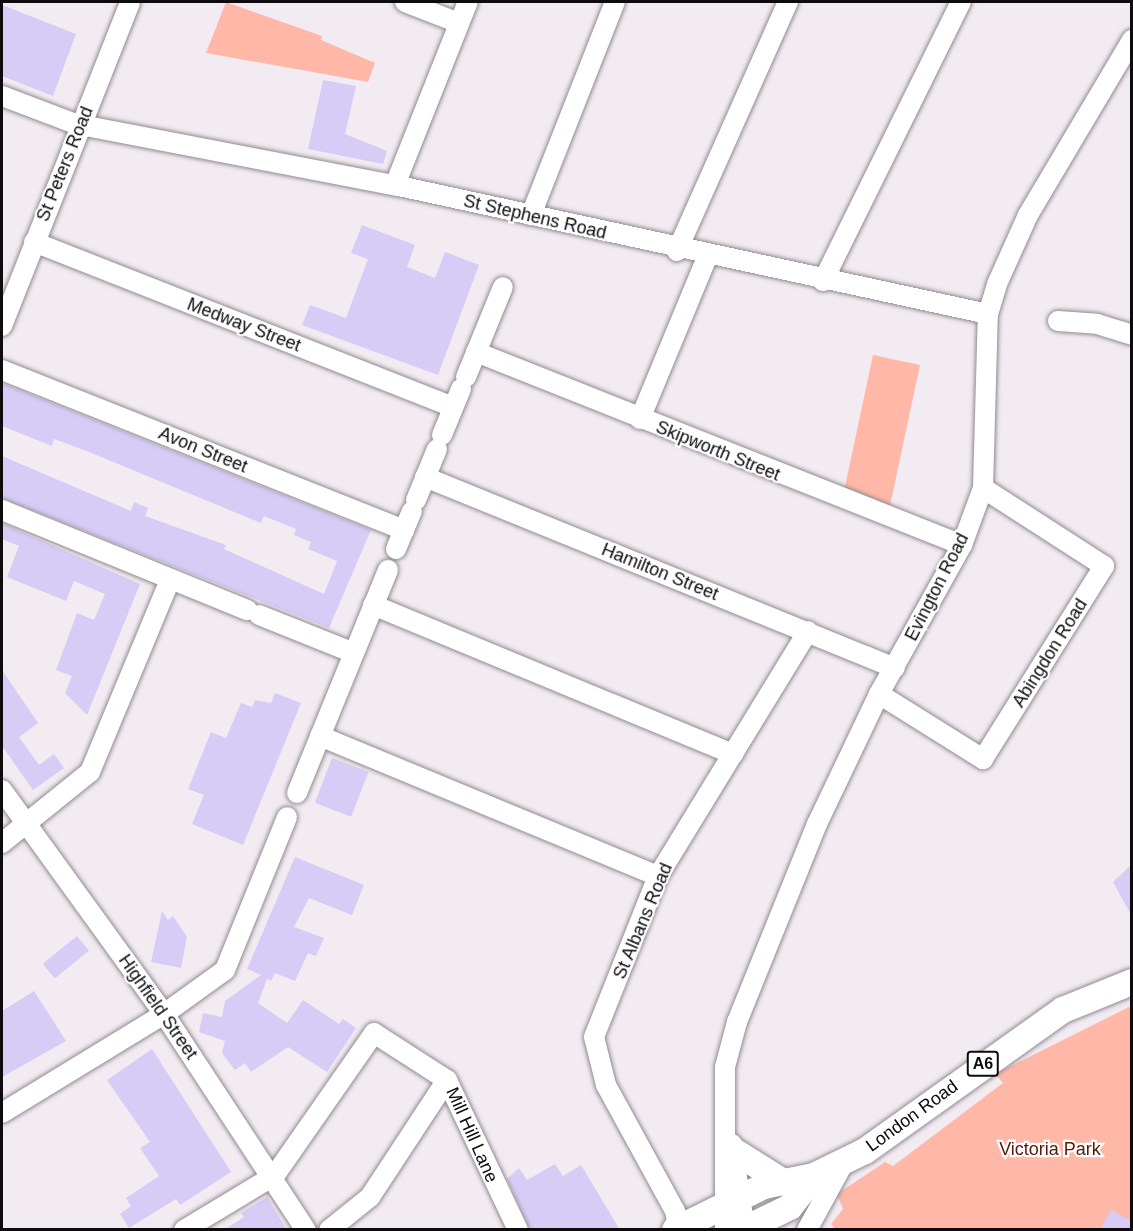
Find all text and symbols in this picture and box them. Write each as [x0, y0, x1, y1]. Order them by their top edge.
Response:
street label: St Peters Road [32, 103, 98, 225]
street label: St Stephens Road [461, 190, 609, 244]
street label: Medway Street [184, 293, 304, 357]
street label: Skipworth Street [653, 416, 783, 486]
street label: Avon Street [156, 422, 250, 478]
street label: Evington Road [901, 529, 973, 645]
street label: Hamilton Street [598, 539, 722, 605]
street label: Abingdon Road [1008, 595, 1092, 711]
street label: St Albans Road [609, 859, 677, 983]
street label: Highfield Street [114, 950, 202, 1064]
road number: A6 [966, 1051, 1000, 1077]
street label: London Road [862, 1075, 962, 1157]
street label: Mill Hill Lane [441, 1084, 503, 1186]
park label: Victoria Park [999, 1138, 1101, 1160]

